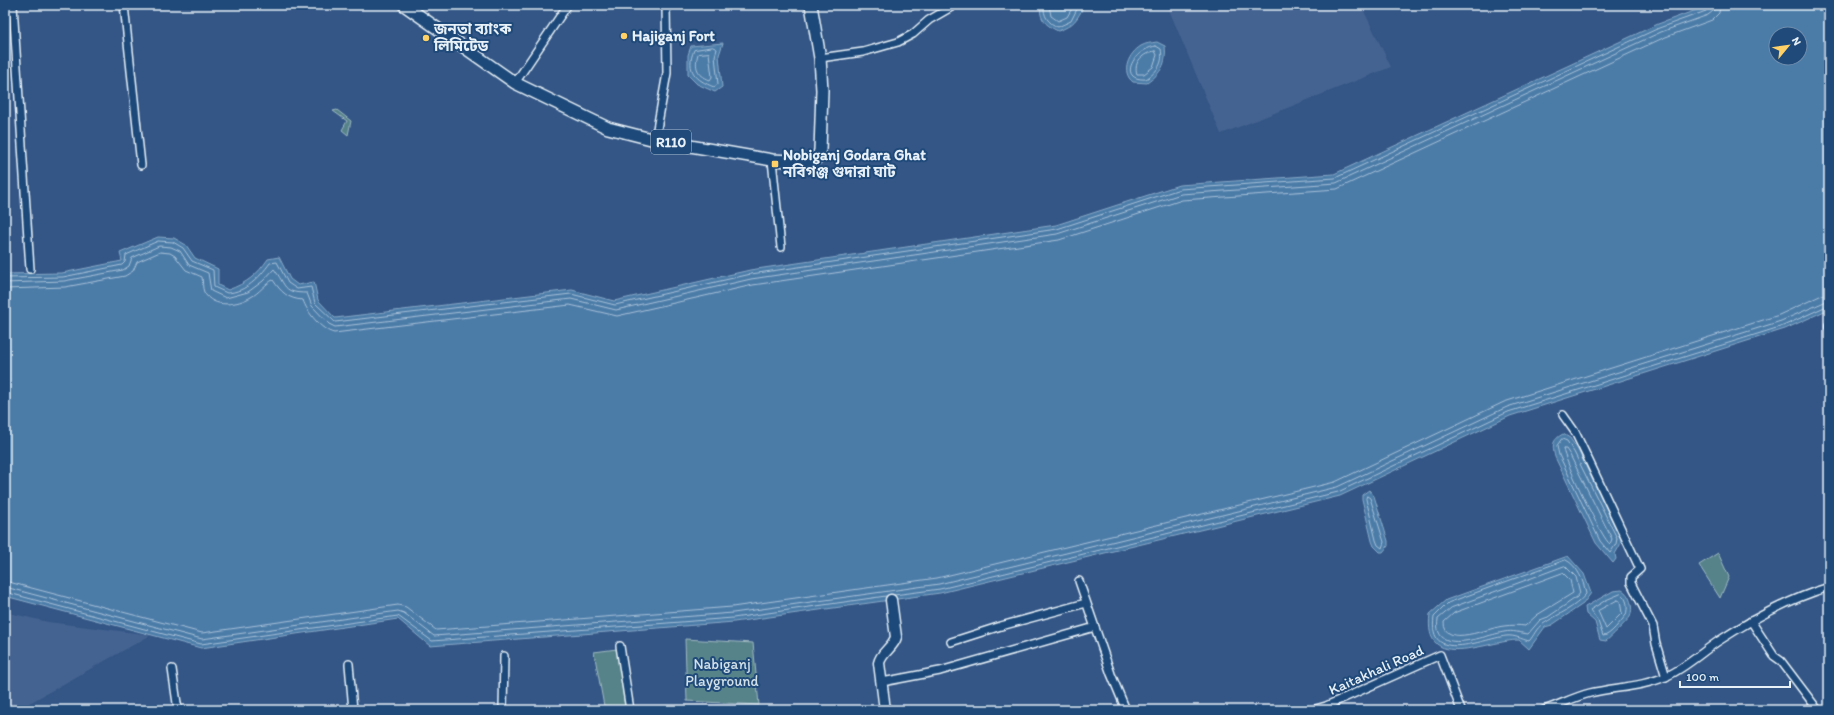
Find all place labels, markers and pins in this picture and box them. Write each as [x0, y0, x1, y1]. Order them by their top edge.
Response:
place label: জনতা ব্যাংক লিমিটেড [433, 20, 512, 55]
place label: Hajiganj Fort [632, 27, 715, 46]
marker: Hajiganj Fort [619, 31, 629, 41]
marker: জনতা ব্যাংক লিমিটেড [421, 33, 431, 43]
place label: Nobiganj Godara Ghat নবিগঞ্জ গুদারা ঘাট [782, 146, 926, 181]
marker: Nobiganj Godara Ghat নবিগঞ্জ গুদারা ঘাট [770, 159, 780, 169]

